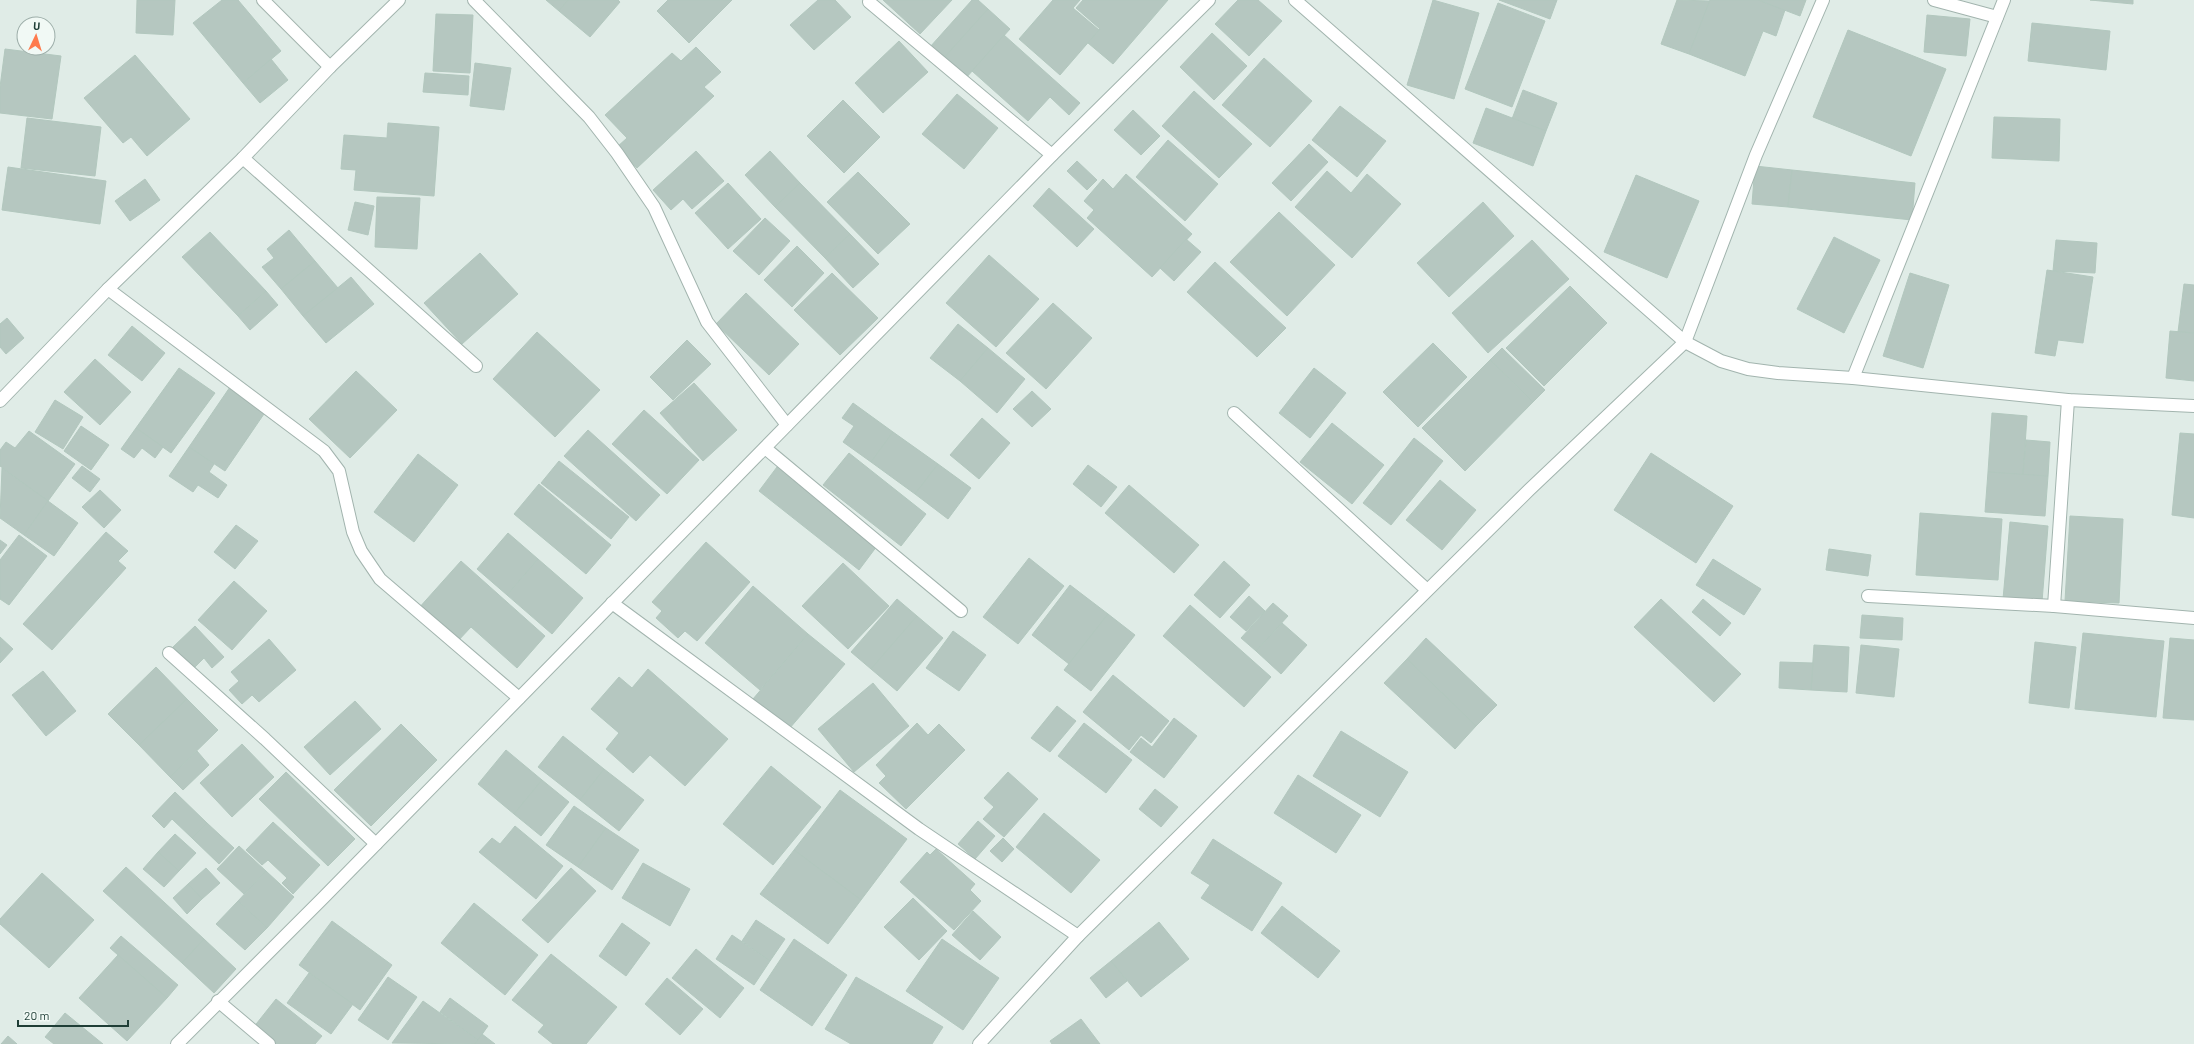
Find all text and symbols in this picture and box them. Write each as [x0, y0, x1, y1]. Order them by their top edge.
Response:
north arrow [16, 16, 56, 56]
text: U [33, 19, 41, 32]
scale bar [18, 1002, 128, 1028]
text: 20 m [24, 1008, 50, 1022]

